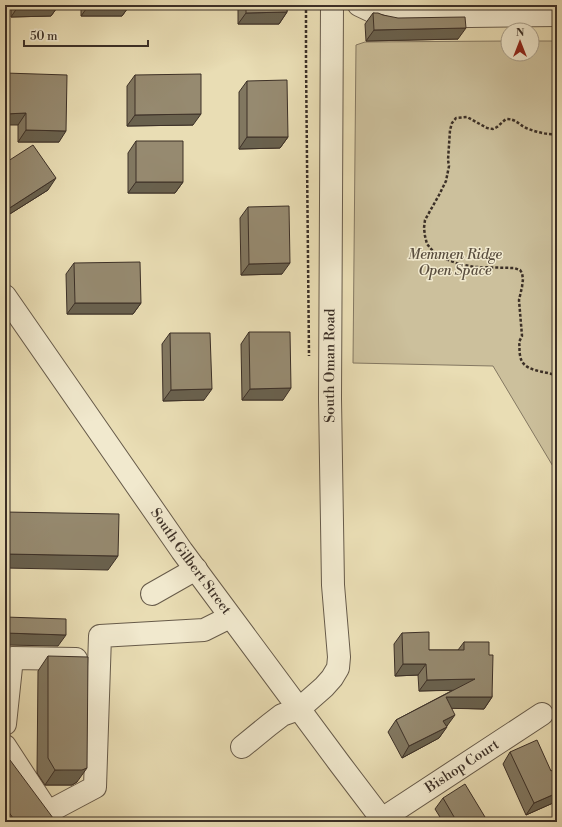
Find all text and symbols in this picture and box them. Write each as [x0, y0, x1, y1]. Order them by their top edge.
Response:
scale bar [24, 22, 148, 48]
north arrow [500, 22, 540, 62]
text: N [516, 26, 525, 40]
text: 50 m [30, 29, 58, 44]
park label: Memmen Ridge Open Space [408, 246, 503, 280]
street label: South Oman Road [321, 308, 339, 423]
street label: South Gilbert Street [146, 505, 235, 618]
street label: Bishop Court [421, 736, 503, 798]

